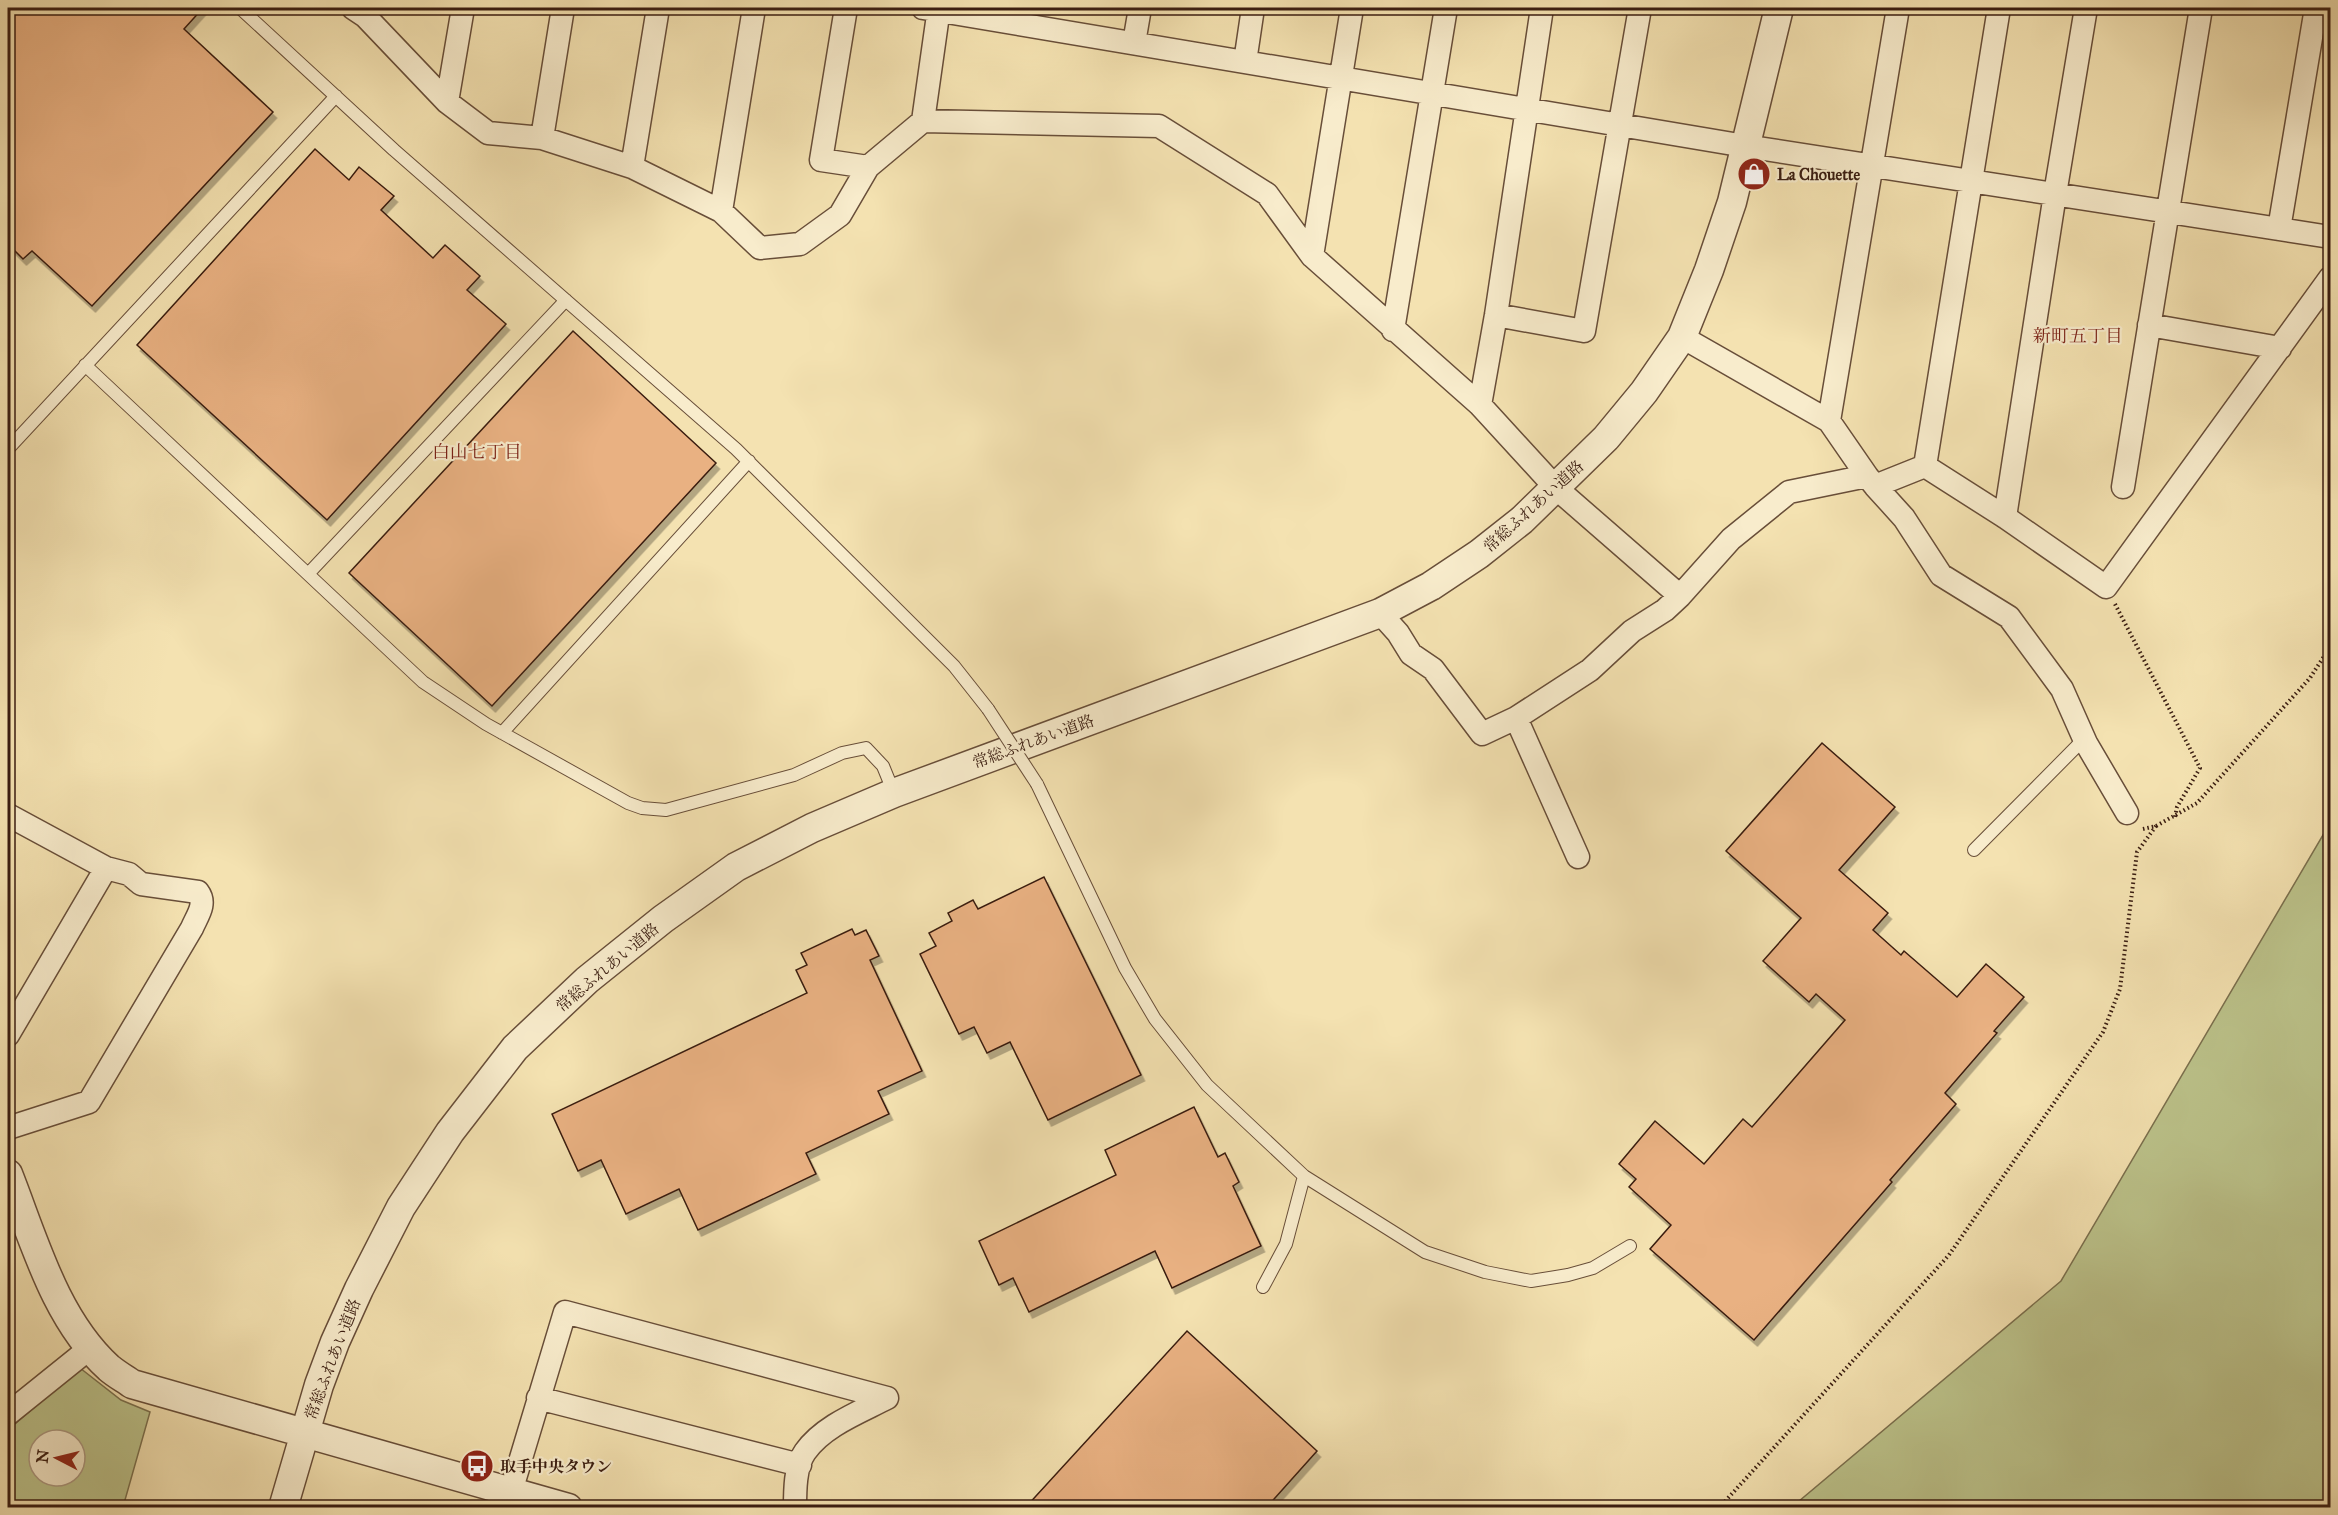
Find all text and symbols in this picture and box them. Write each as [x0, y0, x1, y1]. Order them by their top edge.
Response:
shop icon: La Chouette [1736, 156, 1772, 192]
place label: La Chouette [1777, 165, 1860, 184]
district label: 新町五丁目 [2033, 325, 2123, 347]
district label: 白山七丁目 [432, 441, 522, 463]
street label: 常総ふれあい道路 [1479, 456, 1587, 556]
street label: 常総ふれあい道路 [970, 711, 1097, 772]
street label: 常総ふれあい道路 [552, 919, 662, 1016]
street label: 常総ふれあい道路 [301, 1296, 364, 1422]
north arrow [27, 1428, 87, 1488]
text: N [32, 1448, 53, 1464]
bus stop icon: 取手中央タウン [459, 1448, 495, 1484]
place label: 取手中央タウン [500, 1457, 612, 1476]

